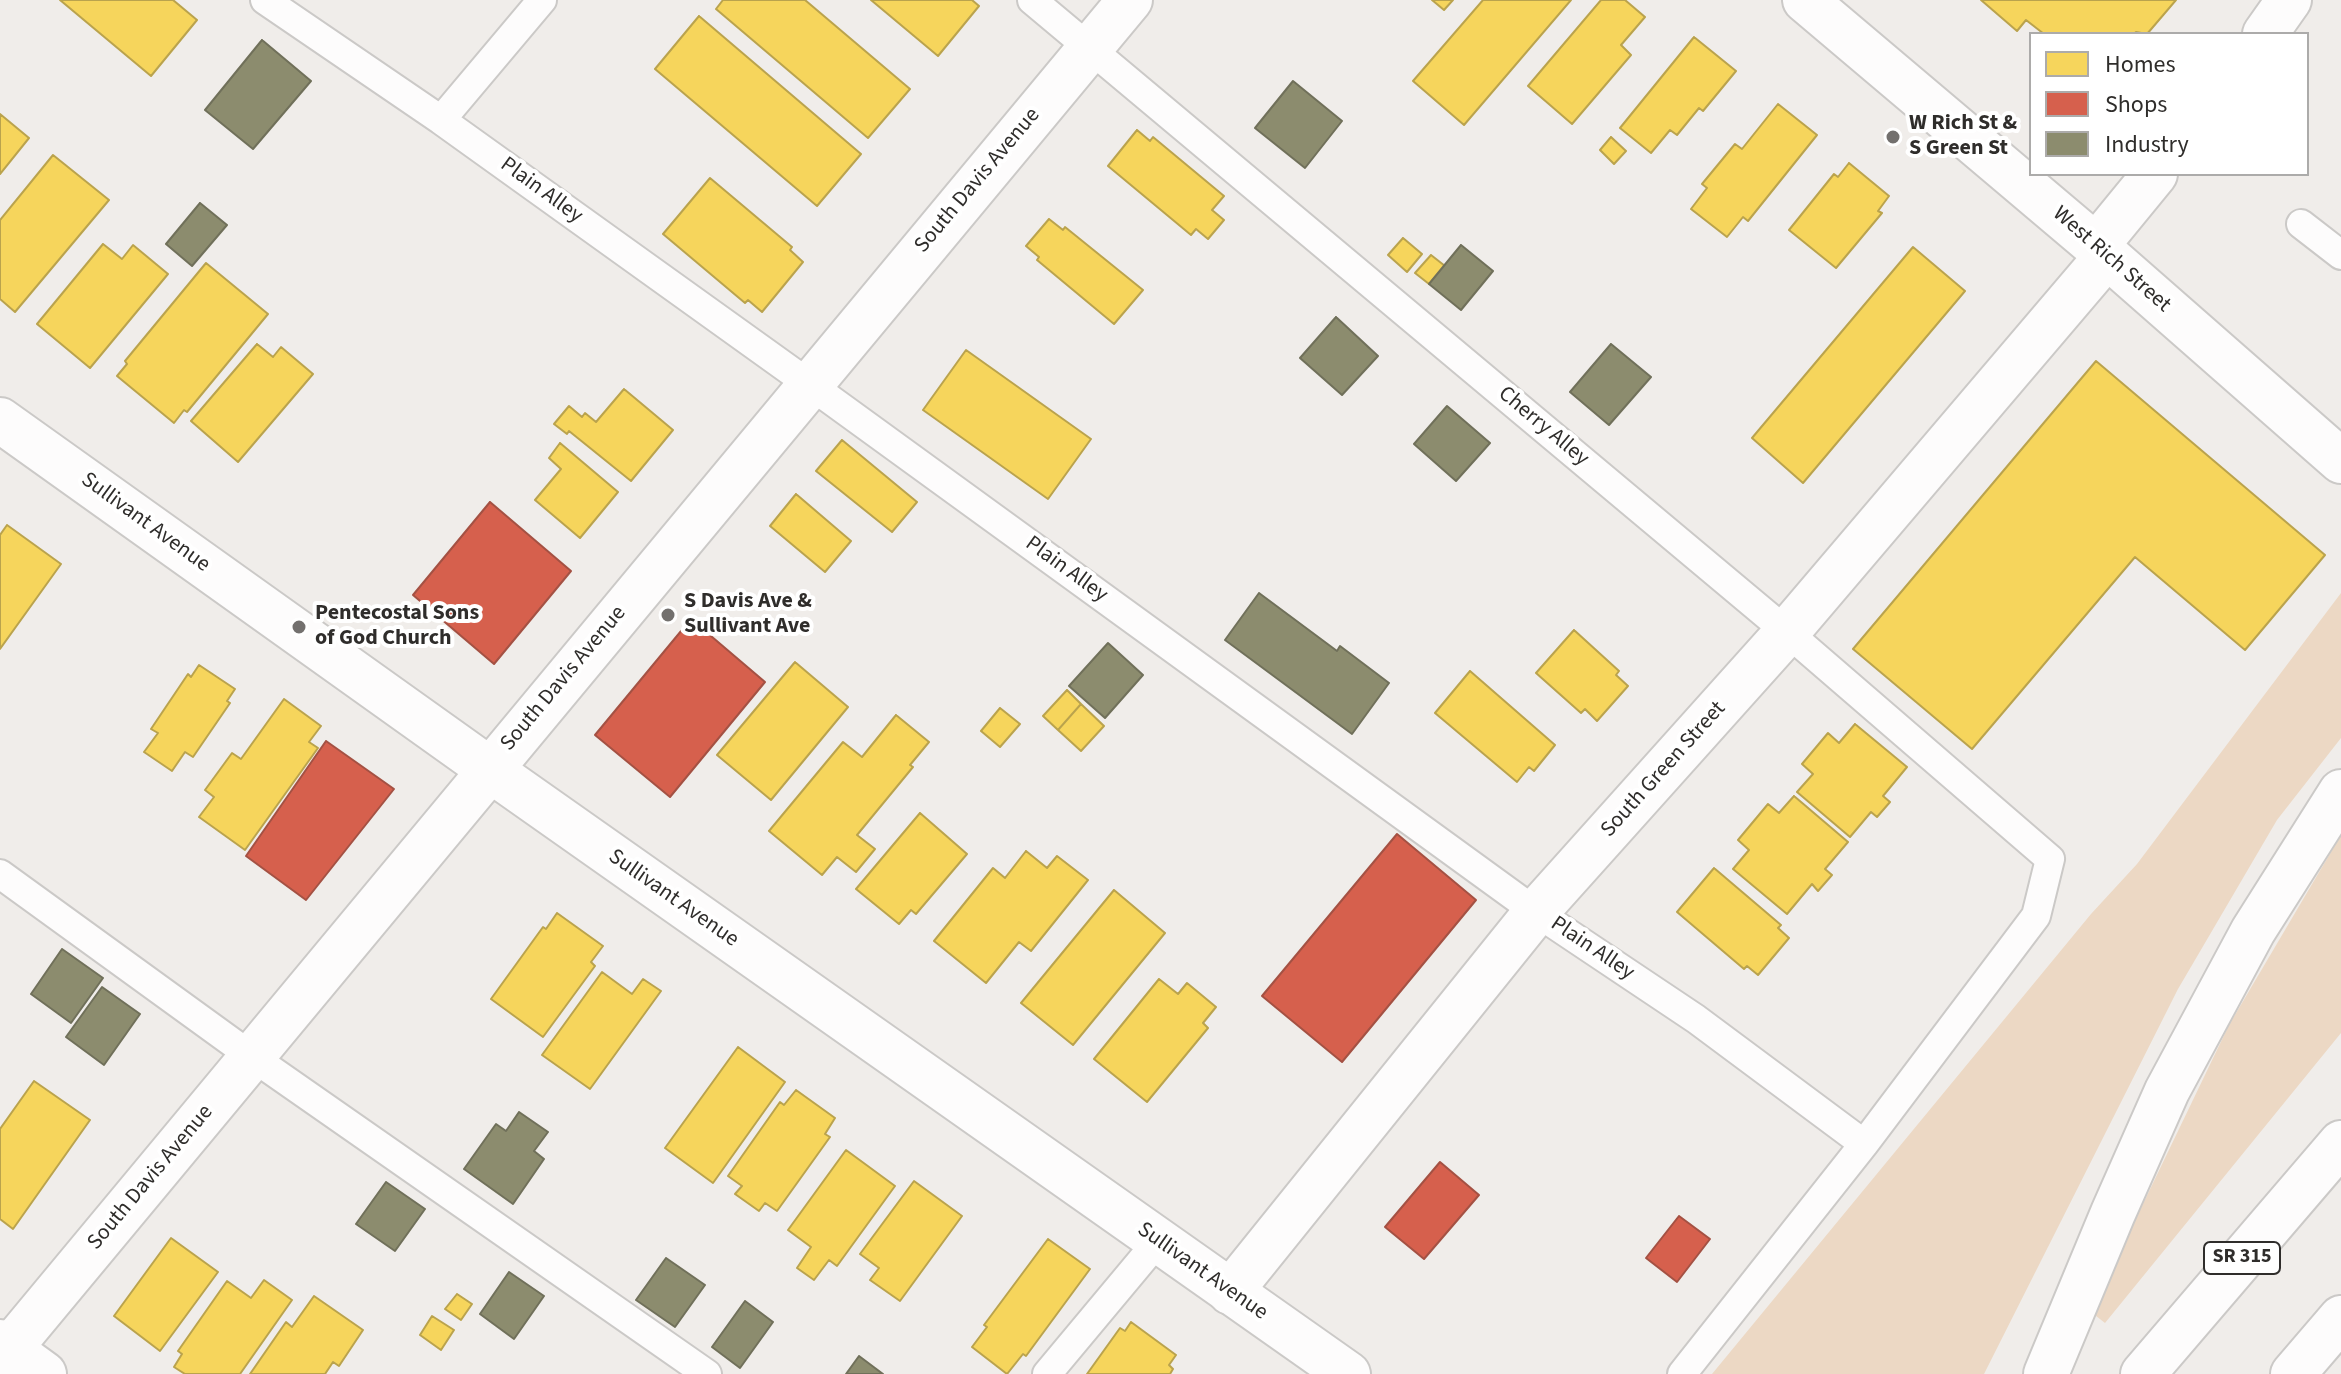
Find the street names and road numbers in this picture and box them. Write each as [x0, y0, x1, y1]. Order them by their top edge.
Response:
street label: South Davis Avenue [910, 103, 1046, 259]
street label: Plain Alley [495, 152, 587, 230]
street label: West Rich Street [2046, 201, 2176, 319]
street label: Cherry Alley [1492, 381, 1594, 473]
street label: Sullivant Avenue [75, 467, 215, 579]
street label: Plain Alley [1020, 531, 1112, 609]
street label: South Davis Avenue [496, 601, 632, 757]
street label: South Green Street [1596, 697, 1732, 843]
street label: Sullivant Avenue [603, 844, 743, 954]
street label: Plain Alley [1545, 911, 1639, 987]
street label: South Davis Avenue [83, 1100, 219, 1256]
street label: Sullivant Avenue [1132, 1217, 1272, 1327]
road number: SR 315 [2204, 1242, 2280, 1274]

